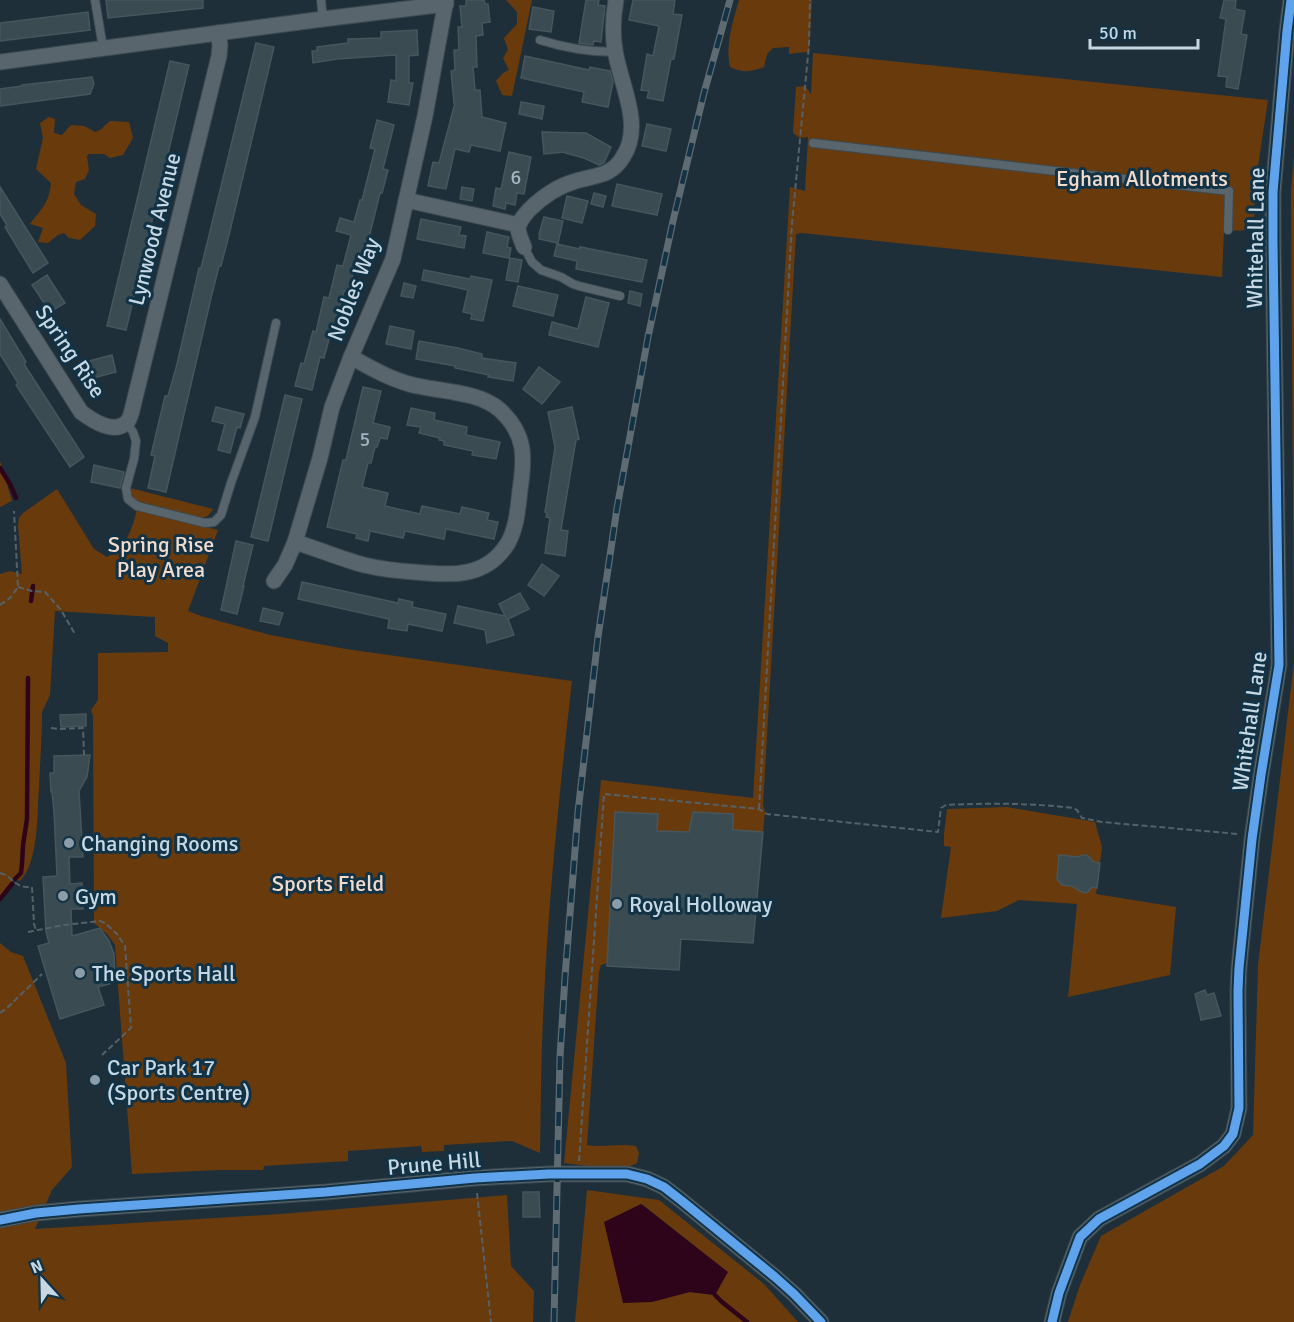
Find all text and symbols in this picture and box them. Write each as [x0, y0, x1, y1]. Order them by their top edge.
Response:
scale bar [1090, 12, 1198, 50]
text: 50 m [1099, 22, 1137, 44]
street label: Lynwood Avenue [122, 150, 186, 308]
house number: 6 [511, 165, 521, 190]
park label: Egham Allotments [1056, 165, 1228, 192]
street label: Whitehall Lane [1241, 167, 1270, 309]
street label: Nobles Way [321, 233, 386, 345]
street label: Spring Rise [30, 300, 112, 403]
house number: 5 [360, 427, 370, 452]
park label: Spring Rise Play Area [108, 531, 214, 583]
street label: Whitehall Lane [1226, 649, 1273, 793]
place label: Changing Rooms [81, 830, 238, 857]
marker: Changing Rooms [62, 836, 76, 850]
park label: Sports Field [272, 870, 384, 897]
place label: Gym [75, 883, 117, 910]
marker: Gym [56, 889, 70, 903]
place label: Royal Holloway [629, 891, 773, 918]
marker: Royal Holloway [610, 897, 624, 911]
place label: The Sports Hall [92, 960, 235, 987]
marker: The Sports Hall [73, 966, 87, 980]
place label: Car Park 17 (Sports Centre) [107, 1054, 250, 1106]
marker: Car Park 17 (Sports Centre) [88, 1073, 102, 1087]
street label: Prune Hill [386, 1146, 482, 1181]
north arrow [12, 1250, 72, 1310]
text: N [28, 1256, 46, 1278]

